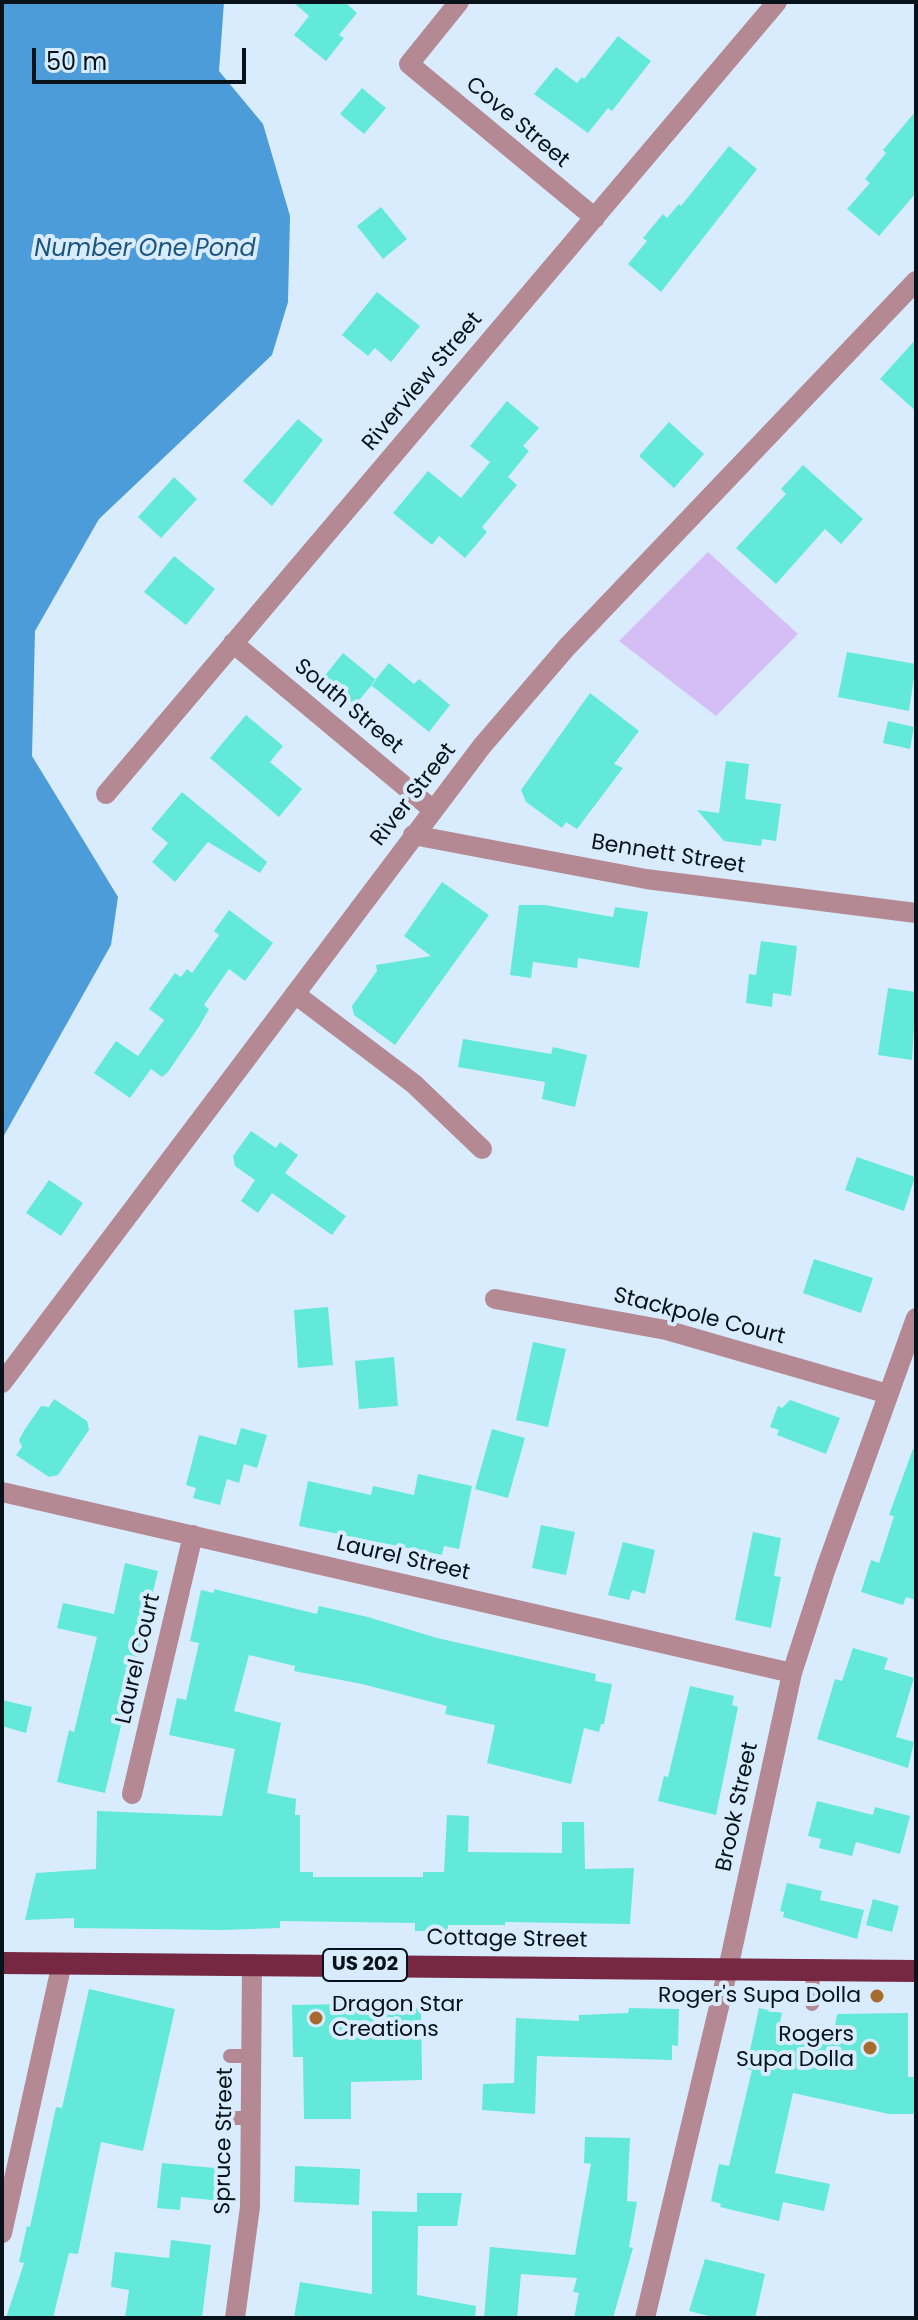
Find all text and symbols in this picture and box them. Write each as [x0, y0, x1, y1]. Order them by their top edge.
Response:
scale bar [36, 32, 250, 82]
text: 50 m [46, 45, 107, 78]
street label: Cove Street [460, 72, 574, 174]
water label: Number One Pond [34, 236, 256, 264]
street label: Riverview Street [357, 307, 489, 457]
street label: South Street [288, 654, 408, 760]
street label: River Street [366, 738, 462, 852]
street label: Bennett Street [589, 830, 747, 880]
street label: Stackpole Court [611, 1283, 787, 1351]
street label: Laurel Street [334, 1531, 472, 1587]
street label: Laurel Court [111, 1591, 167, 1727]
street label: Brook Street [711, 1740, 765, 1874]
street label: Cottage Street [426, 1925, 588, 1955]
road number: US 202 [323, 1949, 407, 1981]
place label: Roger's Supa Dolla [658, 1983, 861, 2009]
marker: Roger's Supa Dolla [868, 1987, 886, 2005]
place label: Dragon Star Creations [332, 1992, 464, 2044]
marker: Dragon Star Creations [307, 2009, 325, 2027]
place label: Rogers Supa Dolla [736, 2022, 854, 2074]
marker: Rogers Supa Dolla [861, 2039, 879, 2057]
street label: Spruce Street [211, 2067, 239, 2215]

